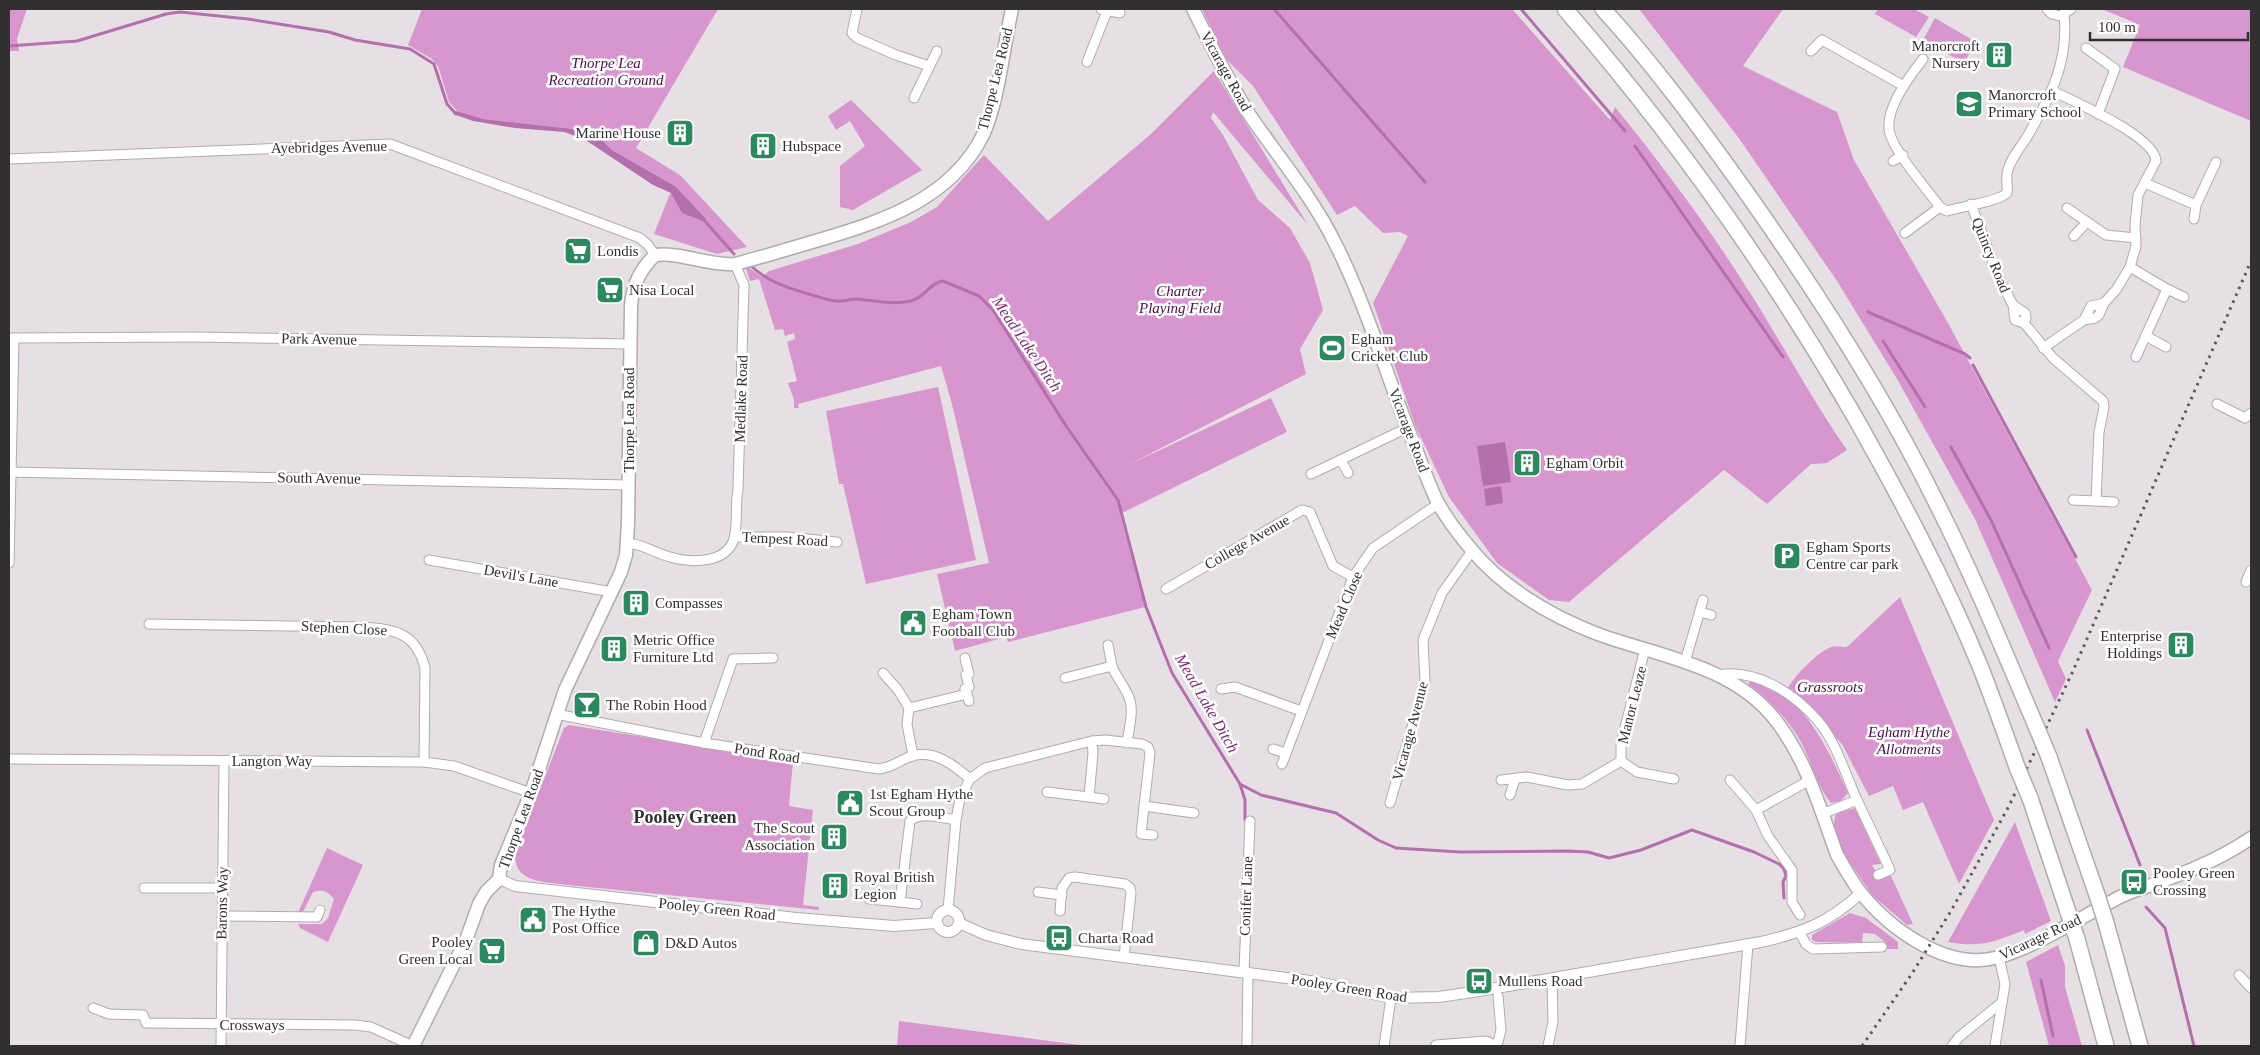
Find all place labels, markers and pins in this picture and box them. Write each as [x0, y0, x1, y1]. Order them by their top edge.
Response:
place label: Manorcroft Nursery [1912, 38, 1981, 71]
building icon: Manorcroft Nursery [1984, 40, 2014, 70]
place label: Manorcroft Primary School [1988, 87, 2082, 120]
school or university icon: Manorcroft Primary School [1954, 89, 1984, 119]
building icon: Marine House [665, 118, 695, 148]
place label: Marine House [576, 125, 661, 141]
building icon: Hubspace [748, 131, 778, 161]
place label: Hubspace [782, 138, 841, 154]
supermarket icon: Londis [563, 236, 593, 266]
place label: Londis [597, 243, 639, 259]
supermarket icon: Nisa Local [595, 275, 625, 305]
place label: Nisa Local [629, 282, 694, 298]
place label: Egham Cricket Club [1351, 331, 1428, 364]
sports icon: Egham Cricket Club [1317, 333, 1347, 363]
building icon: Egham Orbit [1512, 448, 1542, 478]
place label: Egham Orbit [1546, 455, 1625, 471]
place label: Egham Sports Centre car park [1806, 539, 1899, 572]
parking icon: Egham Sports Centre car park [1772, 541, 1802, 571]
building icon: Compasses [621, 588, 651, 618]
place label: Compasses [655, 595, 723, 611]
place label: Egham Town Football Club [932, 606, 1015, 639]
public building icon: Egham Town Football Club [898, 608, 928, 638]
place label: Enterprise Holdings [2100, 628, 2162, 661]
building icon: Enterprise Holdings [2166, 630, 2196, 660]
place label: Metric Office Furniture Ltd [633, 632, 715, 665]
building icon: Metric Office Furniture Ltd [599, 634, 629, 664]
bar icon: The Robin Hood [572, 690, 602, 720]
place label: The Robin Hood [606, 697, 707, 713]
place label: 1st Egham Hythe Scout Group [869, 786, 973, 819]
public building icon: 1st Egham Hythe Scout Group [835, 788, 865, 818]
place label: The Scout Association [744, 820, 816, 853]
building icon: The Scout Association [819, 822, 849, 852]
place label: Pooley Green Crossing [2153, 865, 2236, 898]
bus stop icon: Pooley Green Crossing [2119, 867, 2149, 897]
place label: Royal British Legion [854, 869, 935, 902]
building icon: Royal British Legion [820, 871, 850, 901]
place label: The Hythe Post Office [552, 903, 620, 936]
public building icon: The Hythe Post Office [518, 905, 548, 935]
bus stop icon: Charta Road [1044, 923, 1074, 953]
shop icon: D&D Autos [631, 928, 661, 958]
place label: Charta Road [1078, 930, 1154, 946]
place label: Pooley Green Local [398, 934, 473, 967]
place label: D&D Autos [665, 935, 737, 951]
supermarket icon: Pooley Green Local [477, 936, 507, 966]
bus stop icon: Mullens Road [1464, 966, 1494, 996]
place label: Mullens Road [1498, 973, 1583, 989]

